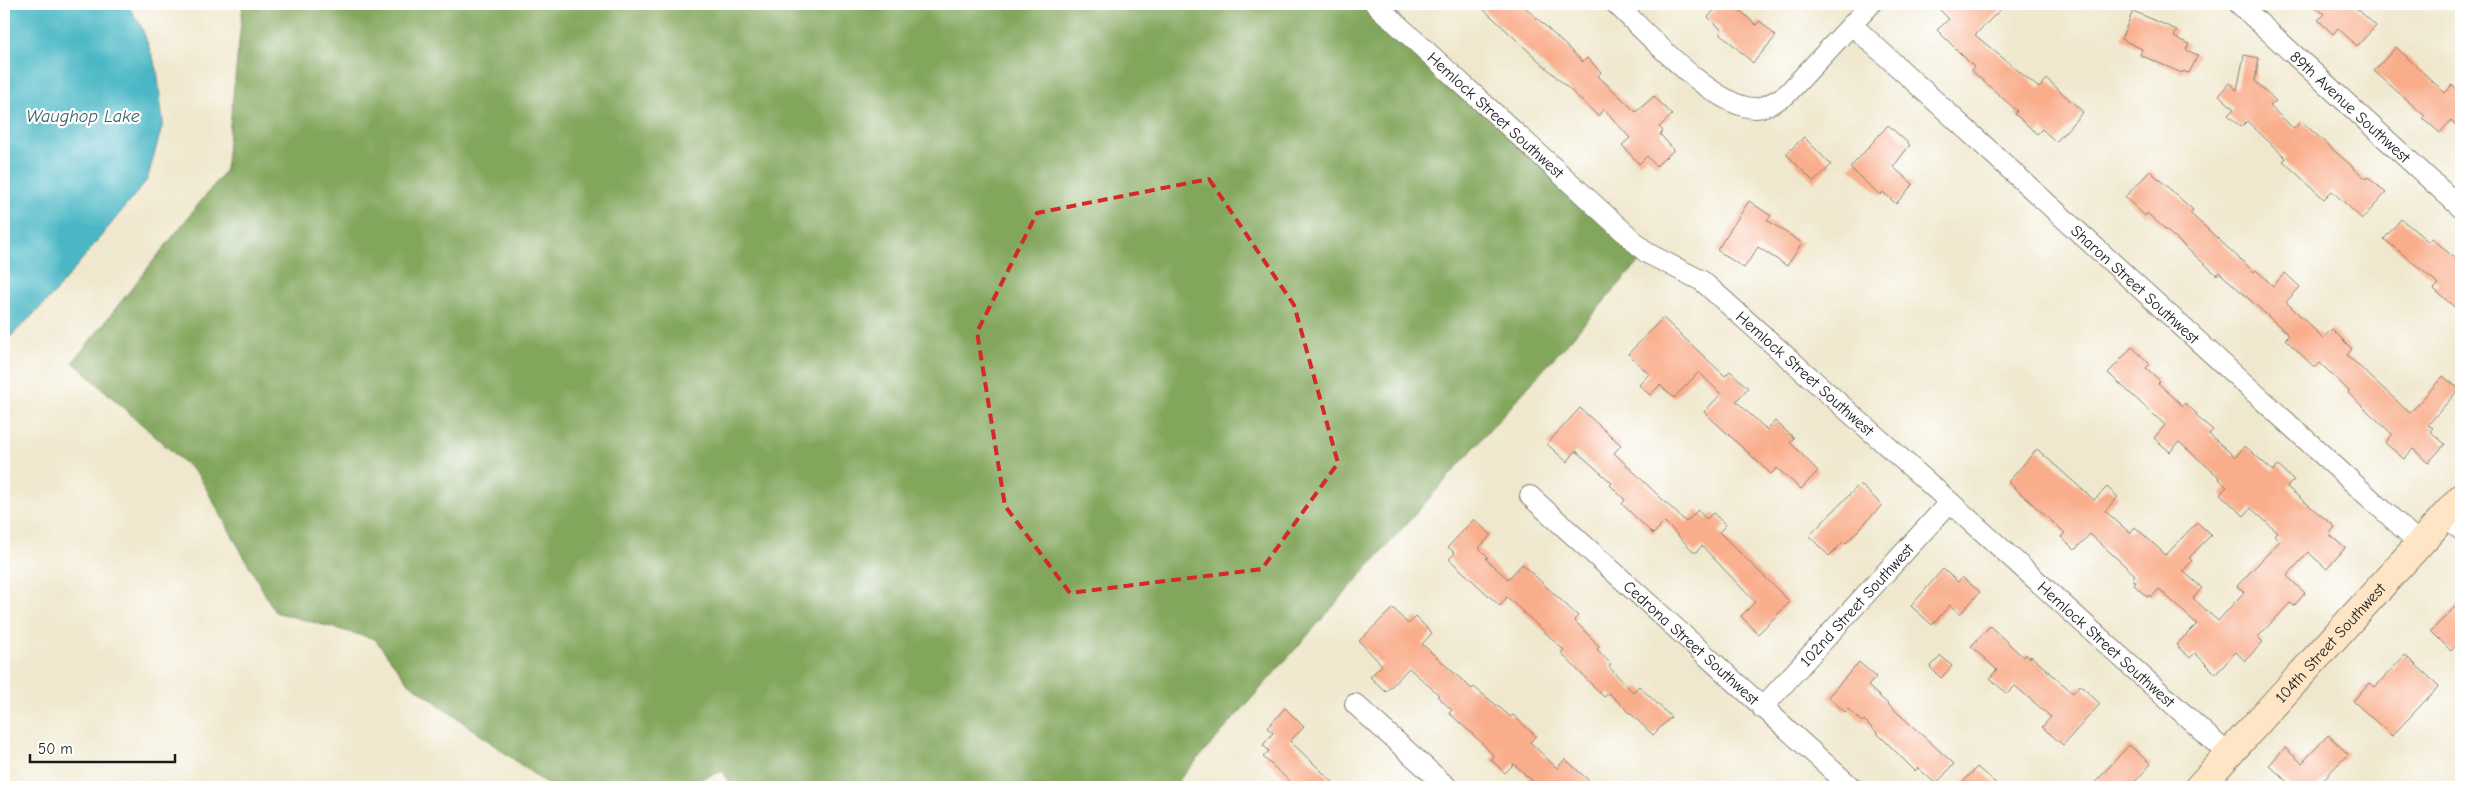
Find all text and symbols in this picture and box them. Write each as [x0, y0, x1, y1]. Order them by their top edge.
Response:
street label: 89th Avenue Southwest [2286, 48, 2414, 167]
street label: Hemlock Street Southwest [1423, 49, 1567, 183]
water label: Waughop Lake [26, 106, 140, 127]
street label: Sharon Street Southwest [2067, 222, 2203, 348]
street label: Hemlock Street Southwest [1732, 308, 1878, 440]
street label: 102nd Street Southwest [1797, 540, 1918, 670]
street label: Cedrona Street Southwest [1620, 577, 1762, 709]
street label: Hemlock Street Southwest [2034, 578, 2178, 712]
street label: 104th Street Southwest [2272, 579, 2390, 707]
scale bar [30, 731, 175, 763]
text: 50 m [38, 740, 73, 758]

